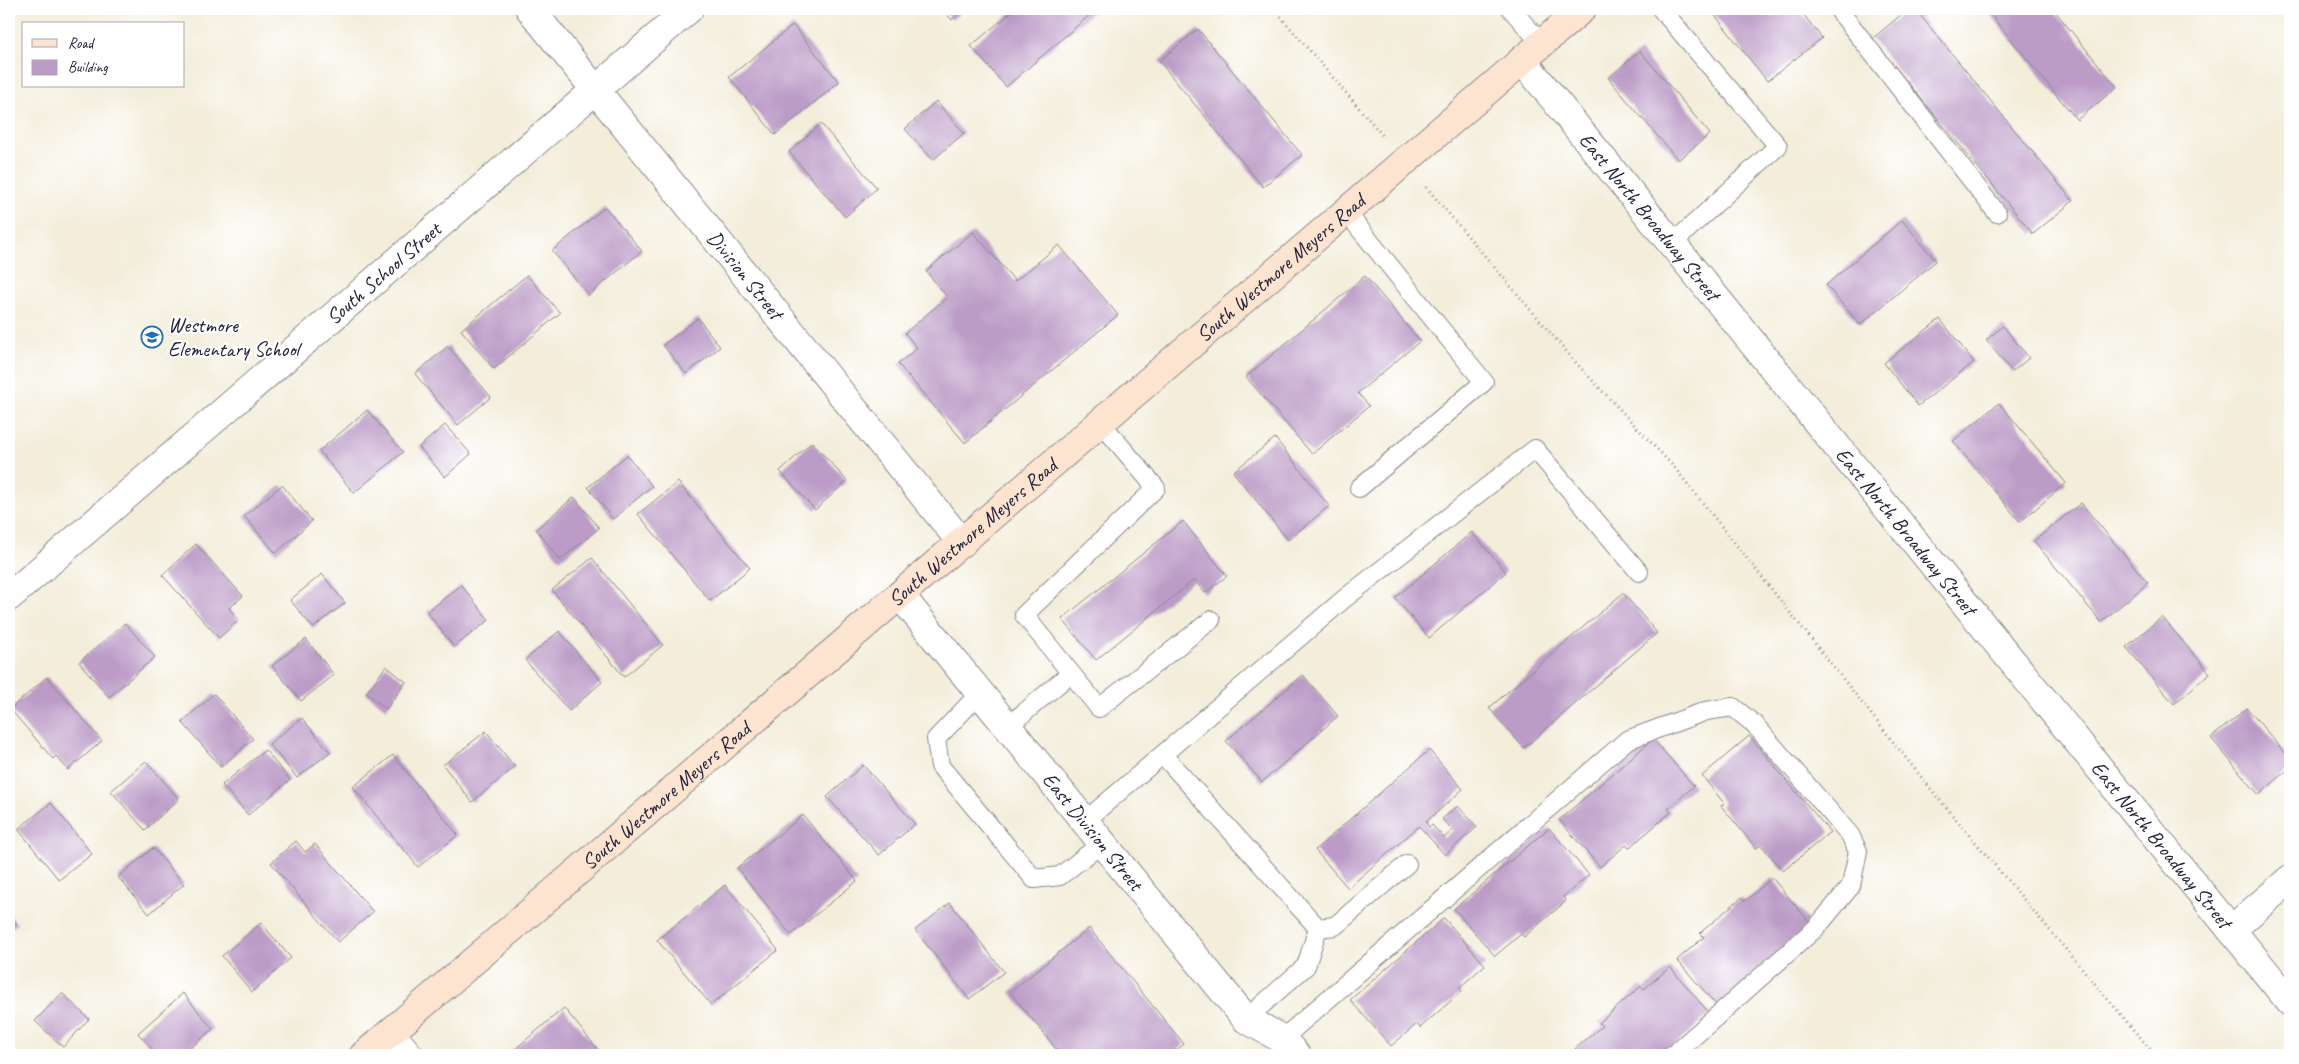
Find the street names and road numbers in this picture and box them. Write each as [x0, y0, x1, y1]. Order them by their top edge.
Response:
street label: East North Broadway Street [1574, 127, 1728, 308]
street label: South Westmore Meyers Road [1191, 186, 1373, 348]
street label: South School Street [321, 215, 448, 330]
street label: Division Street [702, 225, 791, 327]
street label: East North Broadway Street [1830, 442, 1984, 623]
street label: South Westmore Meyers Road [883, 450, 1065, 612]
street label: South Westmore Meyers Road [576, 714, 758, 875]
street label: East North Broadway Street [2085, 755, 2239, 936]
street label: East Division Street [1037, 767, 1150, 897]

